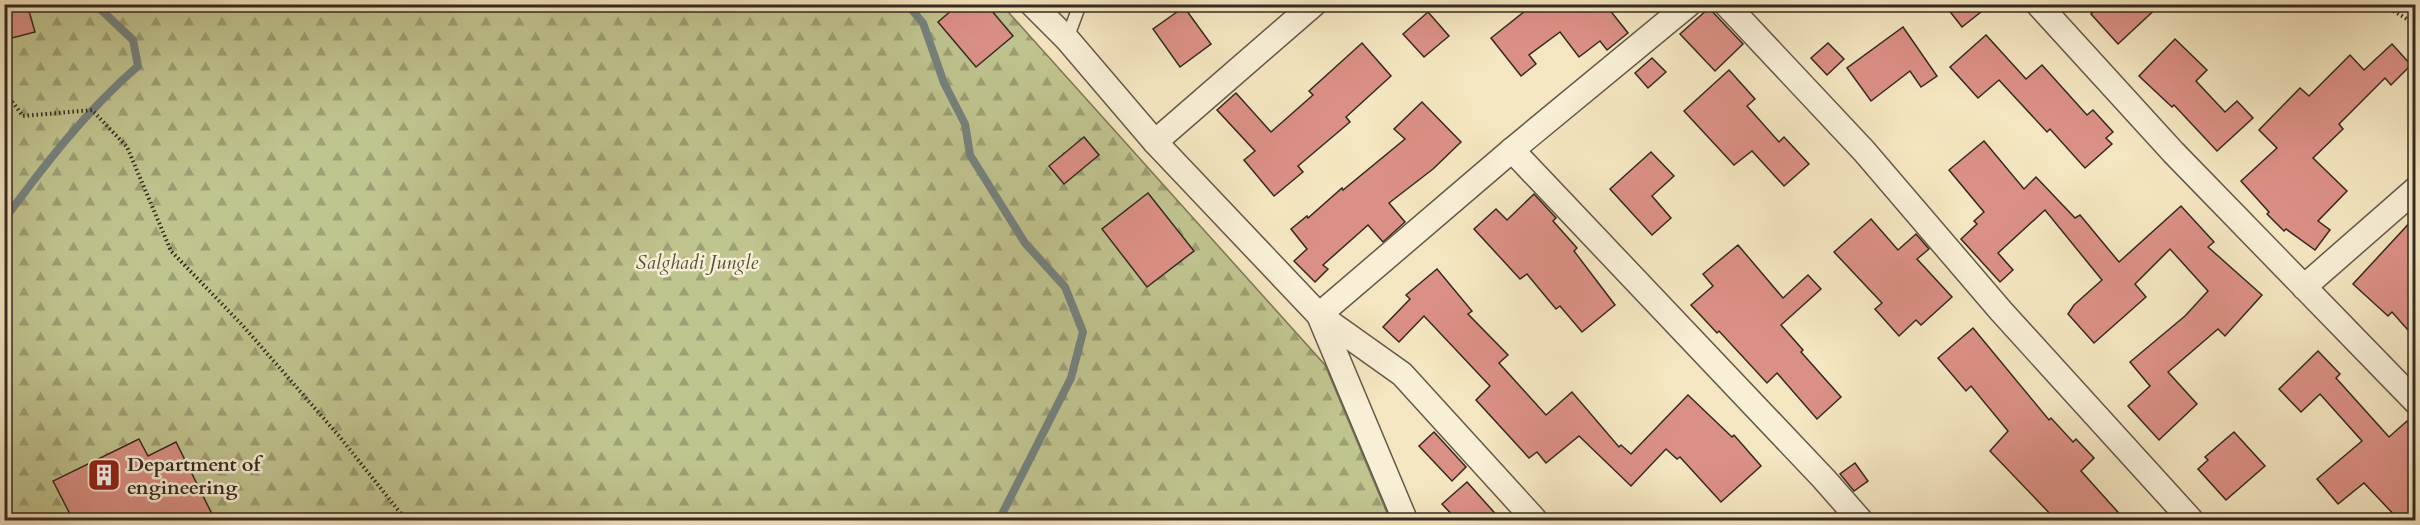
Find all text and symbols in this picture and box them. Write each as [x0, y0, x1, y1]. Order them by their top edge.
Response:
park label: Salghadi Jungle [636, 249, 758, 276]
place label: Department of engineering [127, 451, 264, 501]
building icon: Department of engineering [86, 457, 122, 493]

